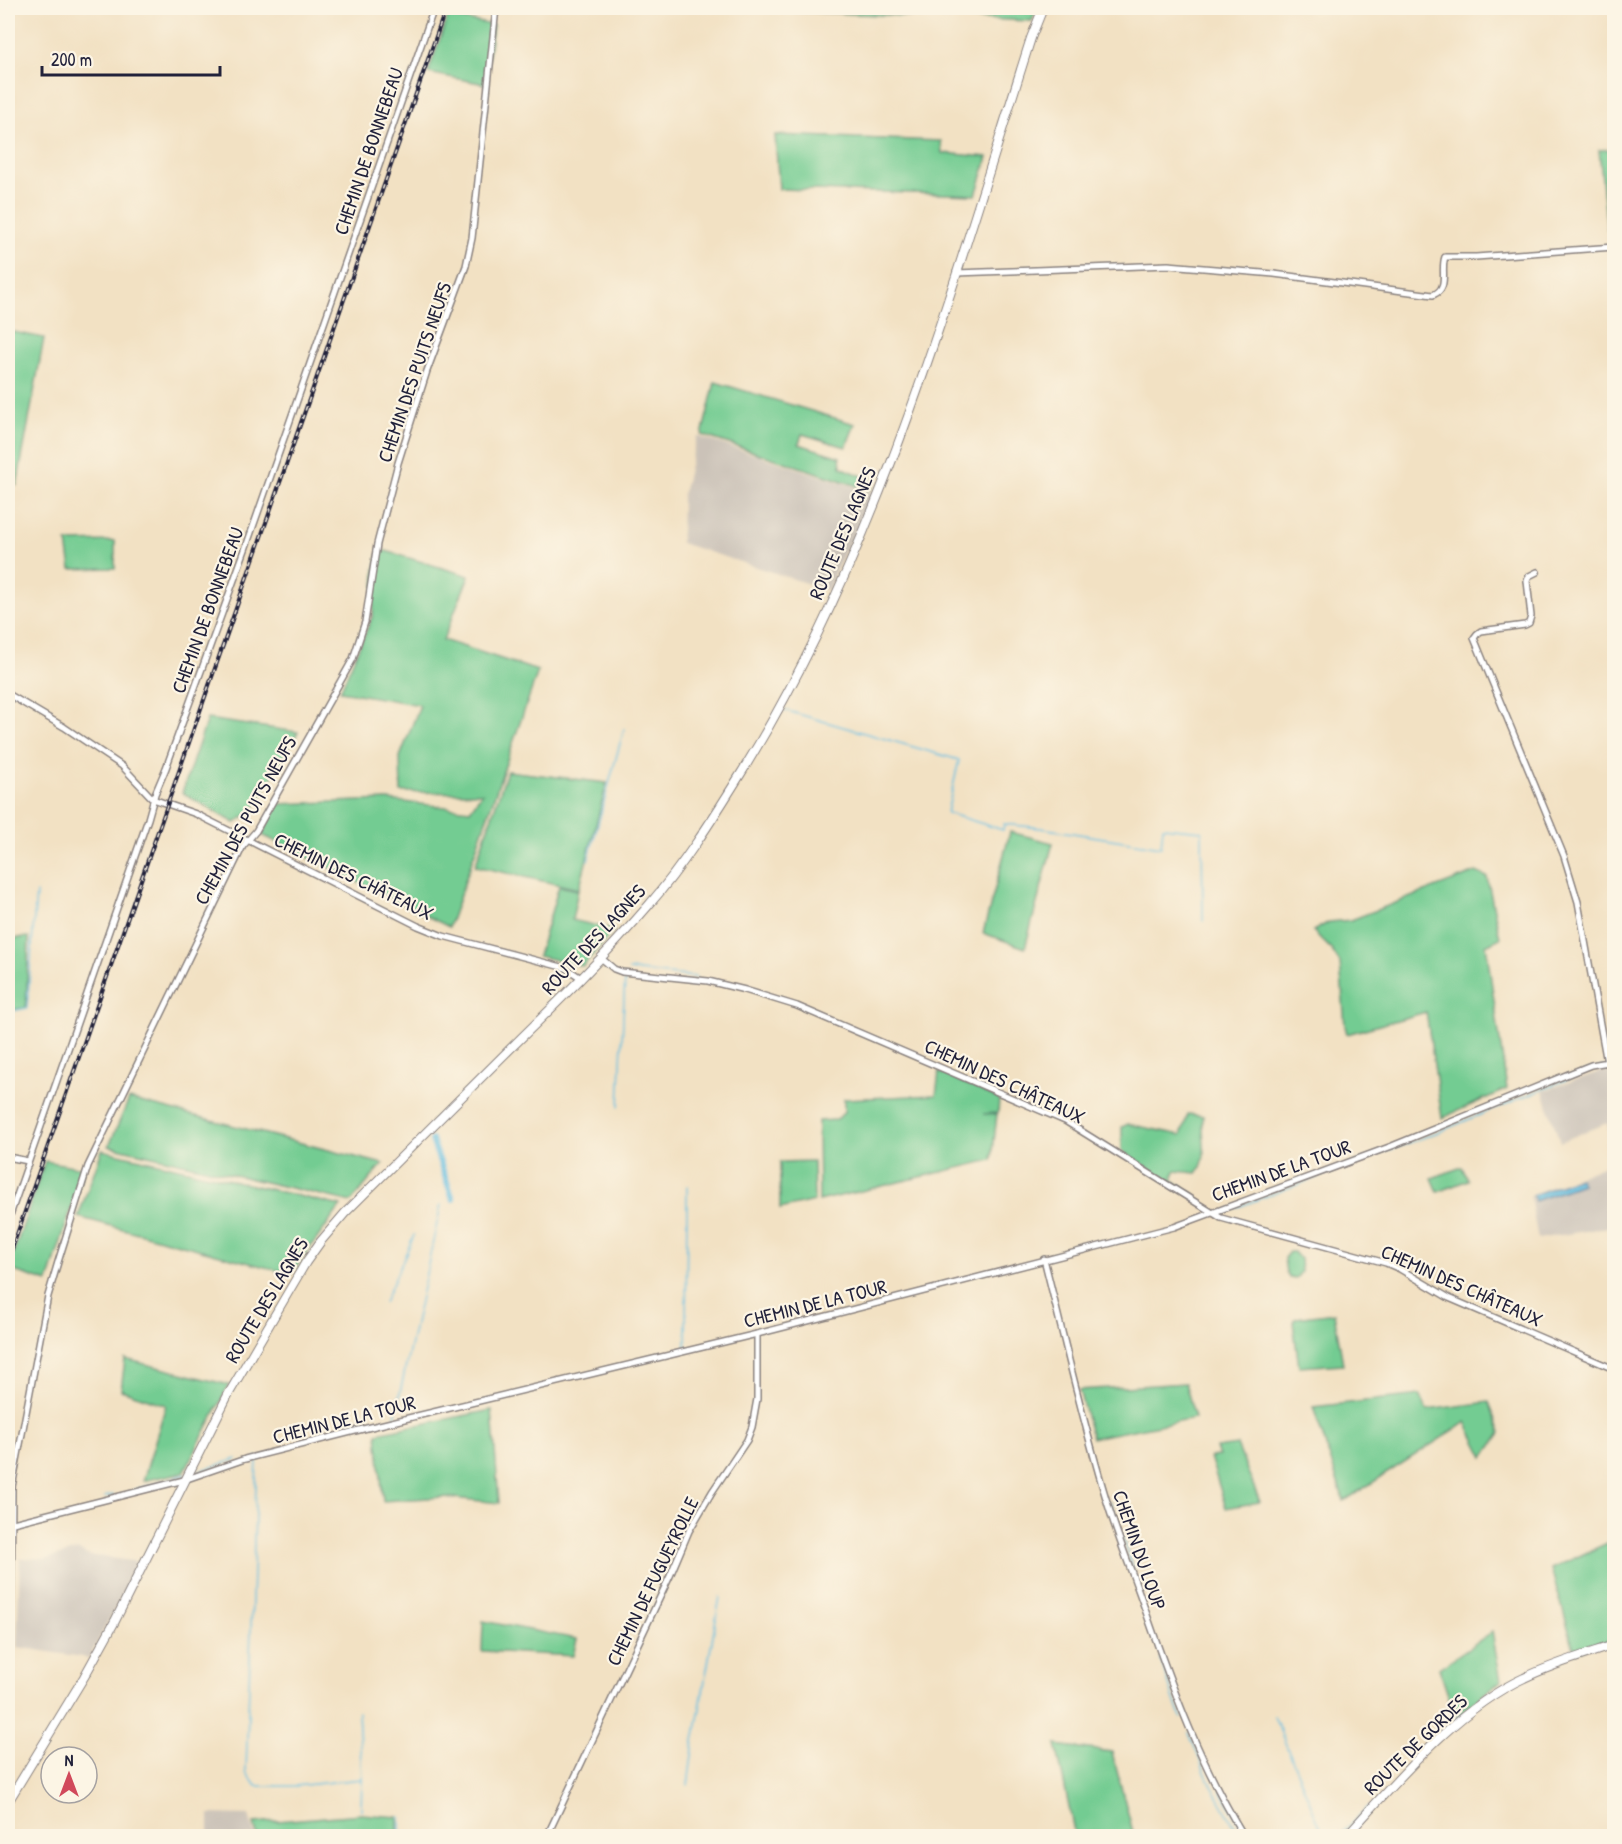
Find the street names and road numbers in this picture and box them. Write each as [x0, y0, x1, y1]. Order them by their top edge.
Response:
street label: CHEMIN DE BONNEBEAU [327, 64, 409, 238]
street label: CHEMIN DES PUITS NEUFS [371, 278, 457, 466]
street label: ROUTE DES LAGNES [802, 463, 882, 603]
street label: CHEMIN DE BONNEBEAU [164, 523, 250, 697]
street label: CHEMIN DES PUITS NEUFS [187, 731, 303, 909]
street label: CHEMIN DES CHÂTEAUX [270, 826, 438, 926]
street label: ROUTE DES LAGNES [535, 878, 651, 1000]
street label: CHEMIN DES CHÂTEAUX [920, 1032, 1090, 1130]
street label: CHEMIN DE LA TOUR [1208, 1132, 1354, 1208]
street label: ROUTE DES LAGNES [218, 1232, 314, 1368]
street label: CHEMIN DES CHÂTEAUX [1377, 1237, 1547, 1333]
street label: CHEMIN DE LA TOUR [741, 1272, 889, 1334]
street label: CHEMIN DE LA TOUR [270, 1388, 418, 1450]
street label: CHEMIN DU LOUP [1107, 1486, 1173, 1614]
street label: CHEMIN DE FUGUEYROLLE [599, 1492, 705, 1670]
street label: ROUTE DE GORDES [1357, 1688, 1473, 1800]

